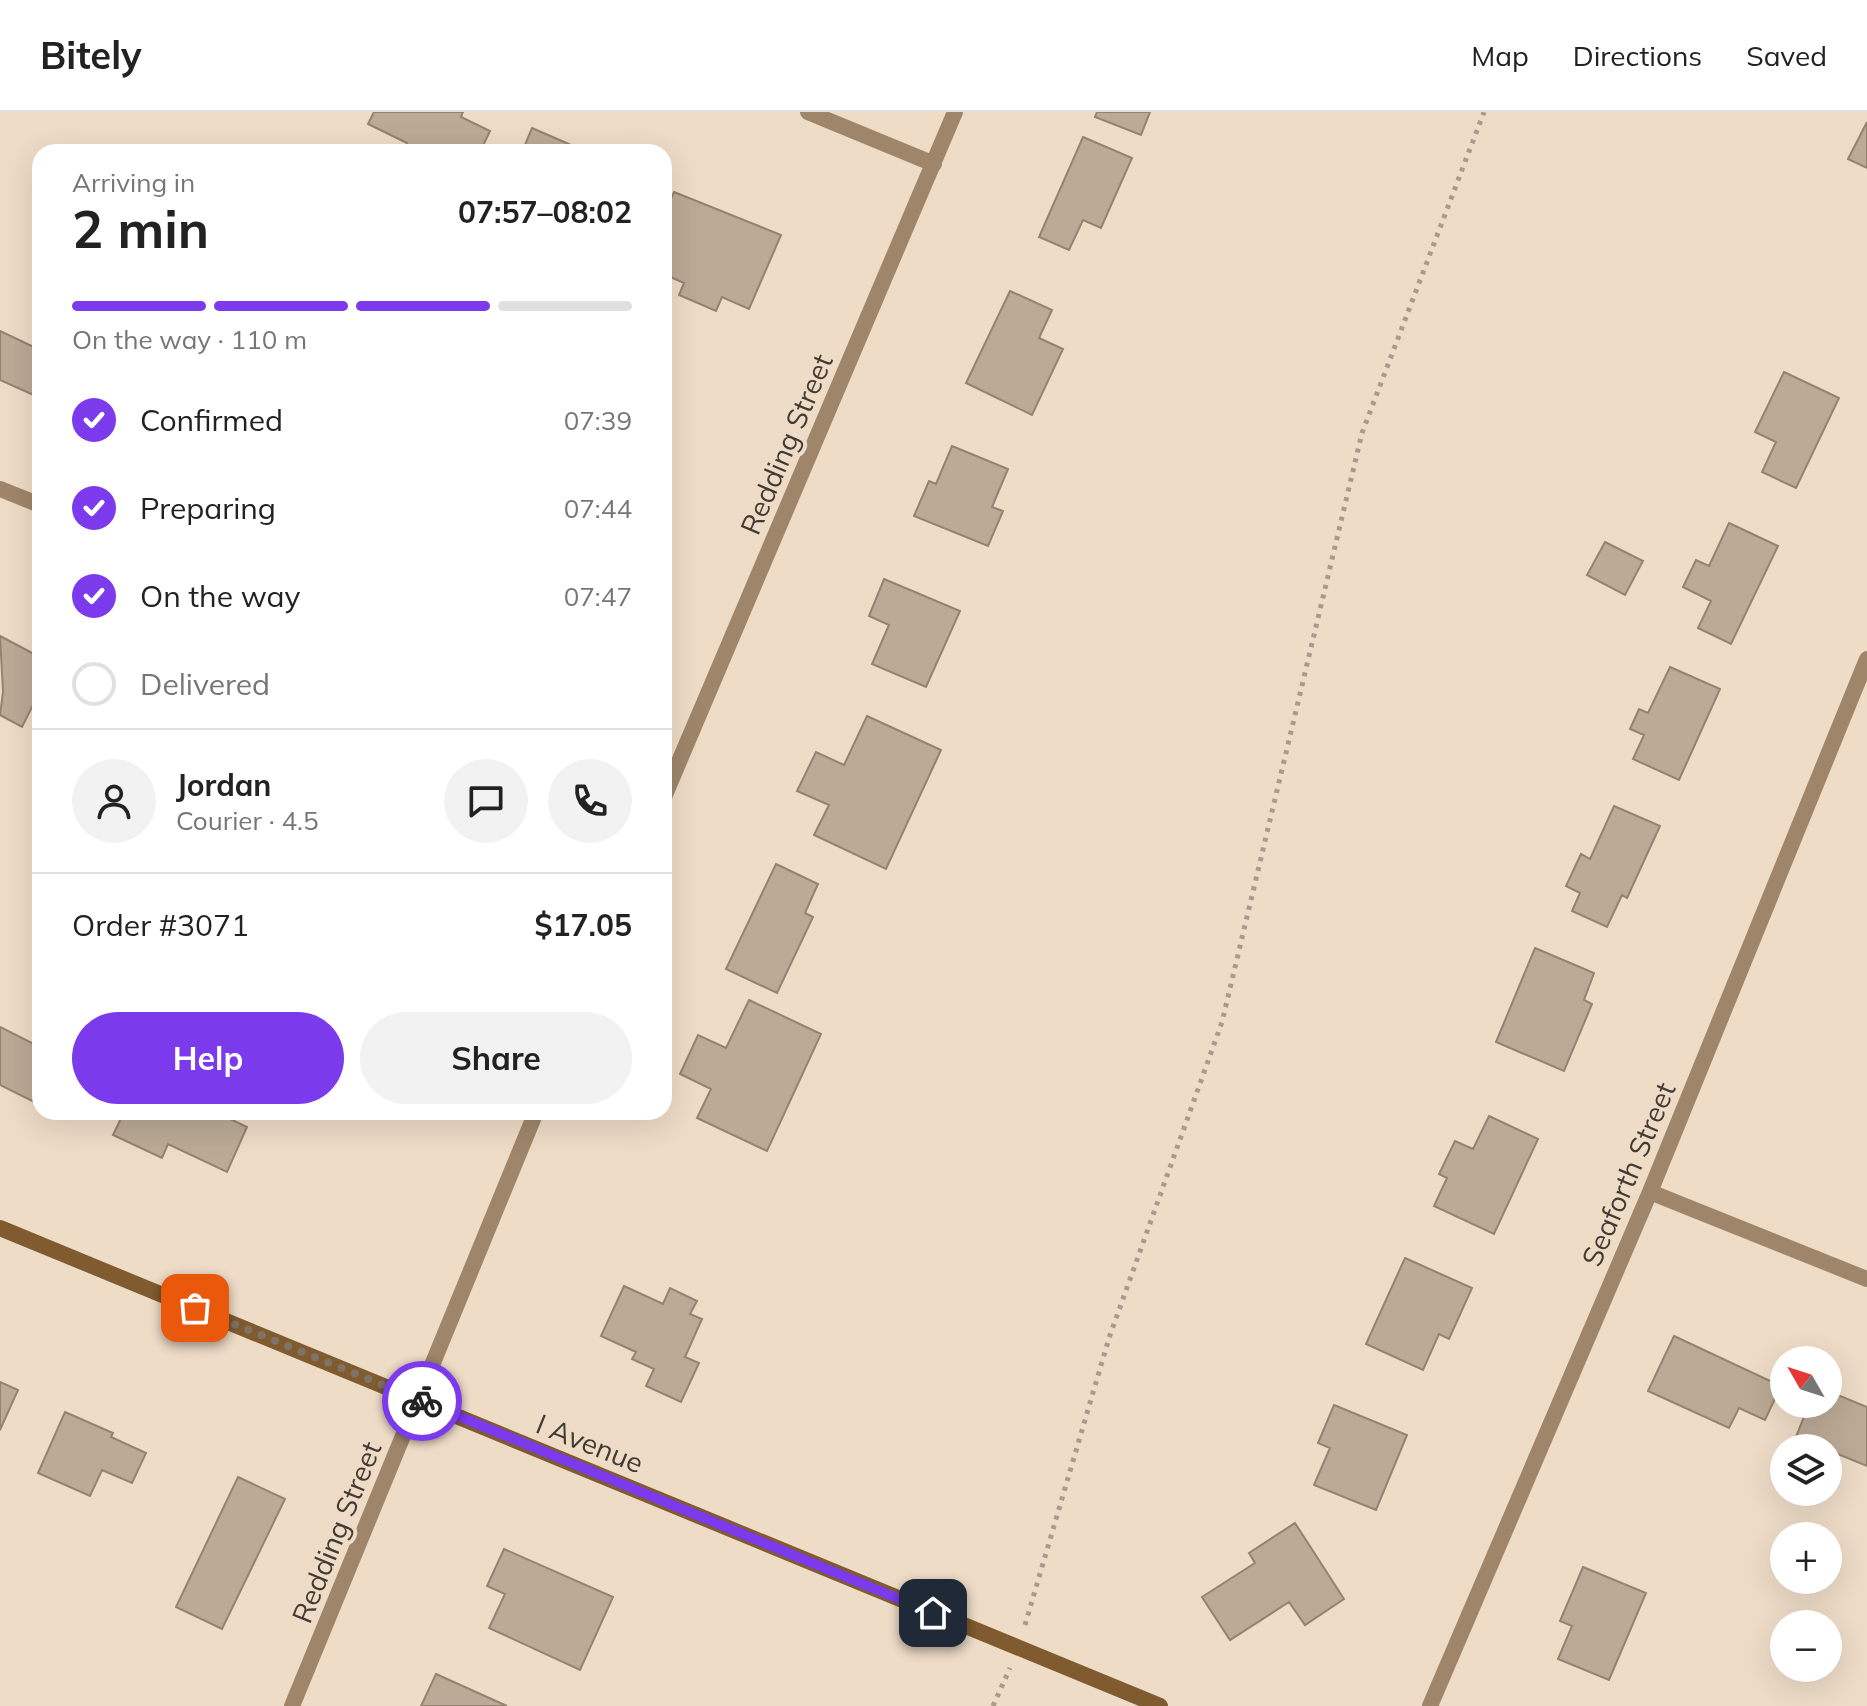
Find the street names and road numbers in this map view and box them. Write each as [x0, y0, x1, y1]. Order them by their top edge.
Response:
street label: Redding Street [732, 348, 840, 539]
street label: Seaforth Street [1574, 1077, 1683, 1271]
street label: I Avenue [531, 1406, 649, 1480]
street label: Redding Street [284, 1436, 388, 1628]

